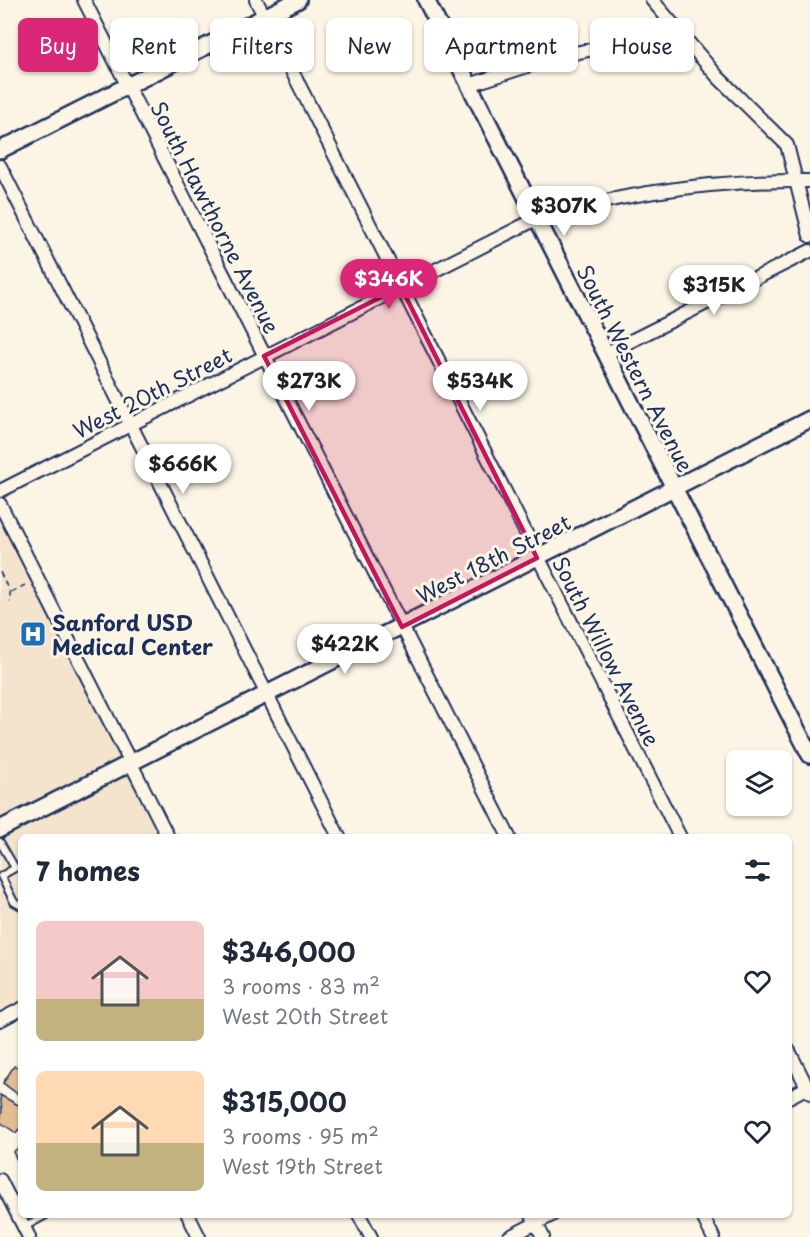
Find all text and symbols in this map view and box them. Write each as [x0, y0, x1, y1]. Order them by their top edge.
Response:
chip: Buy [18, 18, 98, 72]
chip: Rent [110, 18, 198, 72]
chip: Filters [210, 18, 314, 72]
chip: New [326, 18, 412, 72]
chip: Apartment [424, 18, 578, 72]
chip: House [590, 18, 694, 72]
street label: South Hawthorne Avenue [144, 95, 288, 339]
pin: $307K [522, 186, 606, 237]
text: $307K [531, 190, 597, 220]
pin: $346K [347, 259, 431, 310]
street label: South Western Avenue [570, 259, 702, 477]
text: $346K [354, 263, 424, 293]
pin: $315K [672, 265, 756, 316]
text: $315K [683, 269, 745, 299]
street label: West 20th Street [67, 338, 237, 446]
pin: $273K [267, 361, 351, 412]
pin: $534K [438, 361, 522, 412]
text: $273K [277, 365, 341, 395]
text: $534K [447, 365, 513, 395]
pin: $666K [141, 444, 225, 495]
text: $666K [149, 448, 217, 478]
street label: West 18th Street [410, 505, 576, 611]
street label: South Willow Avenue [545, 551, 669, 751]
place label: Sanford USD Medical Center [52, 606, 213, 662]
hospital icon: Sanford USD Medical Center [18, 619, 48, 649]
pin: $422K [303, 624, 387, 675]
text: $422K [311, 628, 379, 658]
map controls [726, 750, 792, 816]
button: layers [726, 750, 792, 816]
text: 7 homes [36, 851, 140, 890]
icon: filters [741, 854, 774, 887]
text: $346,000 [222, 932, 355, 971]
icon: home [84, 945, 156, 1017]
icon: heart [741, 965, 774, 998]
text: 3 rooms · 83 m² [222, 971, 380, 1001]
text: West 20th Street [222, 1001, 388, 1031]
text: $315,000 [222, 1082, 347, 1121]
icon: home [84, 1095, 156, 1167]
icon: heart [741, 1115, 774, 1148]
text: 3 rooms · 95 m² [222, 1121, 379, 1151]
text: West 19th Street [222, 1151, 383, 1181]

